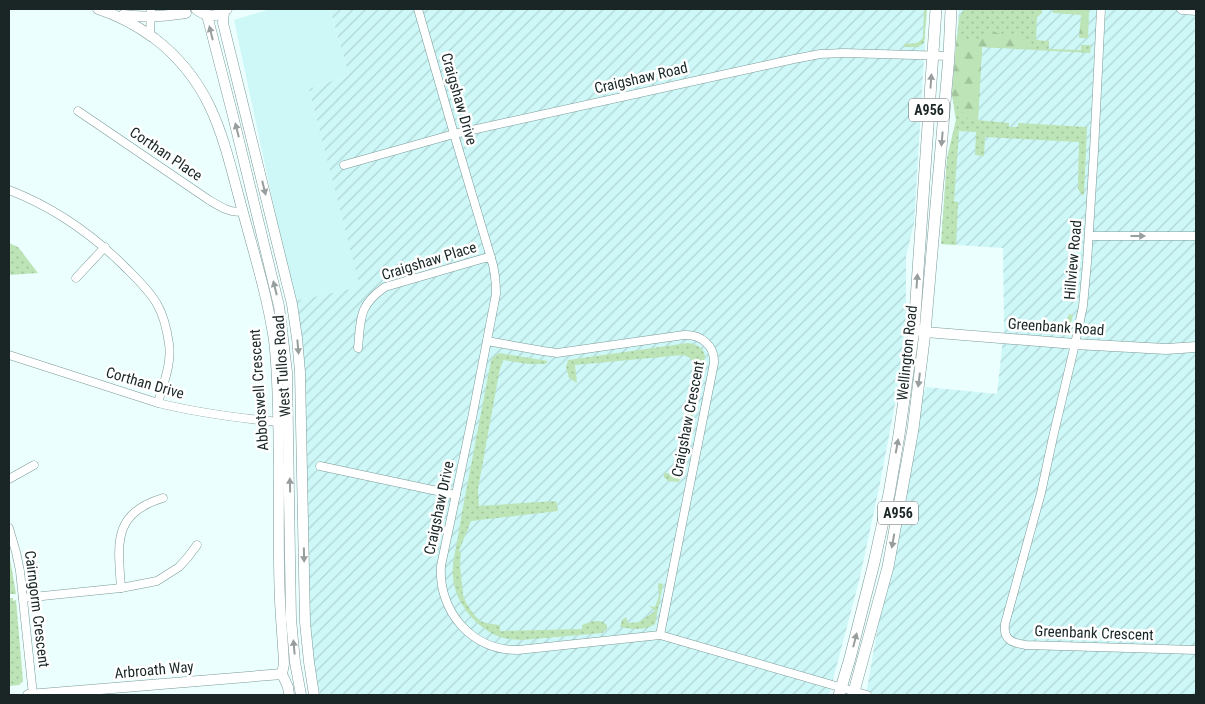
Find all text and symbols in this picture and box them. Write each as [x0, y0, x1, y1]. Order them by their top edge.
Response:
one-way arrow [207, 25, 215, 40]
street label: Craigshaw Drive [437, 51, 481, 147]
street label: Craigshaw Road [593, 59, 689, 97]
one-way arrow [927, 73, 935, 89]
road number: A956 [909, 98, 949, 122]
street label: Corthan Place [126, 123, 206, 185]
one-way arrow [233, 123, 241, 138]
one-way arrow [937, 132, 945, 148]
one-way arrow [260, 181, 268, 196]
street label: Hillview Road [1061, 219, 1085, 301]
one-way arrow [1130, 232, 1146, 240]
street label: Craigshaw Place [379, 238, 479, 284]
one-way arrow [913, 272, 921, 288]
one-way arrow [271, 281, 279, 296]
street label: Wellington Road [893, 304, 921, 402]
street label: West Tullos Road [269, 315, 295, 417]
street label: Greenbank Road [1007, 315, 1105, 339]
street label: Abbotswell Crescent [246, 329, 272, 451]
one-way arrow [294, 339, 302, 355]
street label: Craigshaw Crescent [668, 359, 708, 479]
street label: Corthan Drive [104, 363, 186, 403]
one-way arrow [915, 373, 923, 389]
one-way arrow [893, 437, 901, 453]
street label: Craigshaw Drive [420, 460, 458, 556]
one-way arrow [285, 476, 293, 492]
road number: A956 [878, 502, 918, 524]
one-way arrow [889, 533, 897, 549]
one-way arrow [300, 547, 308, 563]
street label: Cairngorm Crescent [21, 550, 53, 668]
street label: Greenbank Crescent [1034, 622, 1154, 644]
one-way arrow [851, 633, 859, 648]
one-way arrow [290, 639, 298, 655]
street label: Arbroath Way [114, 658, 194, 682]

